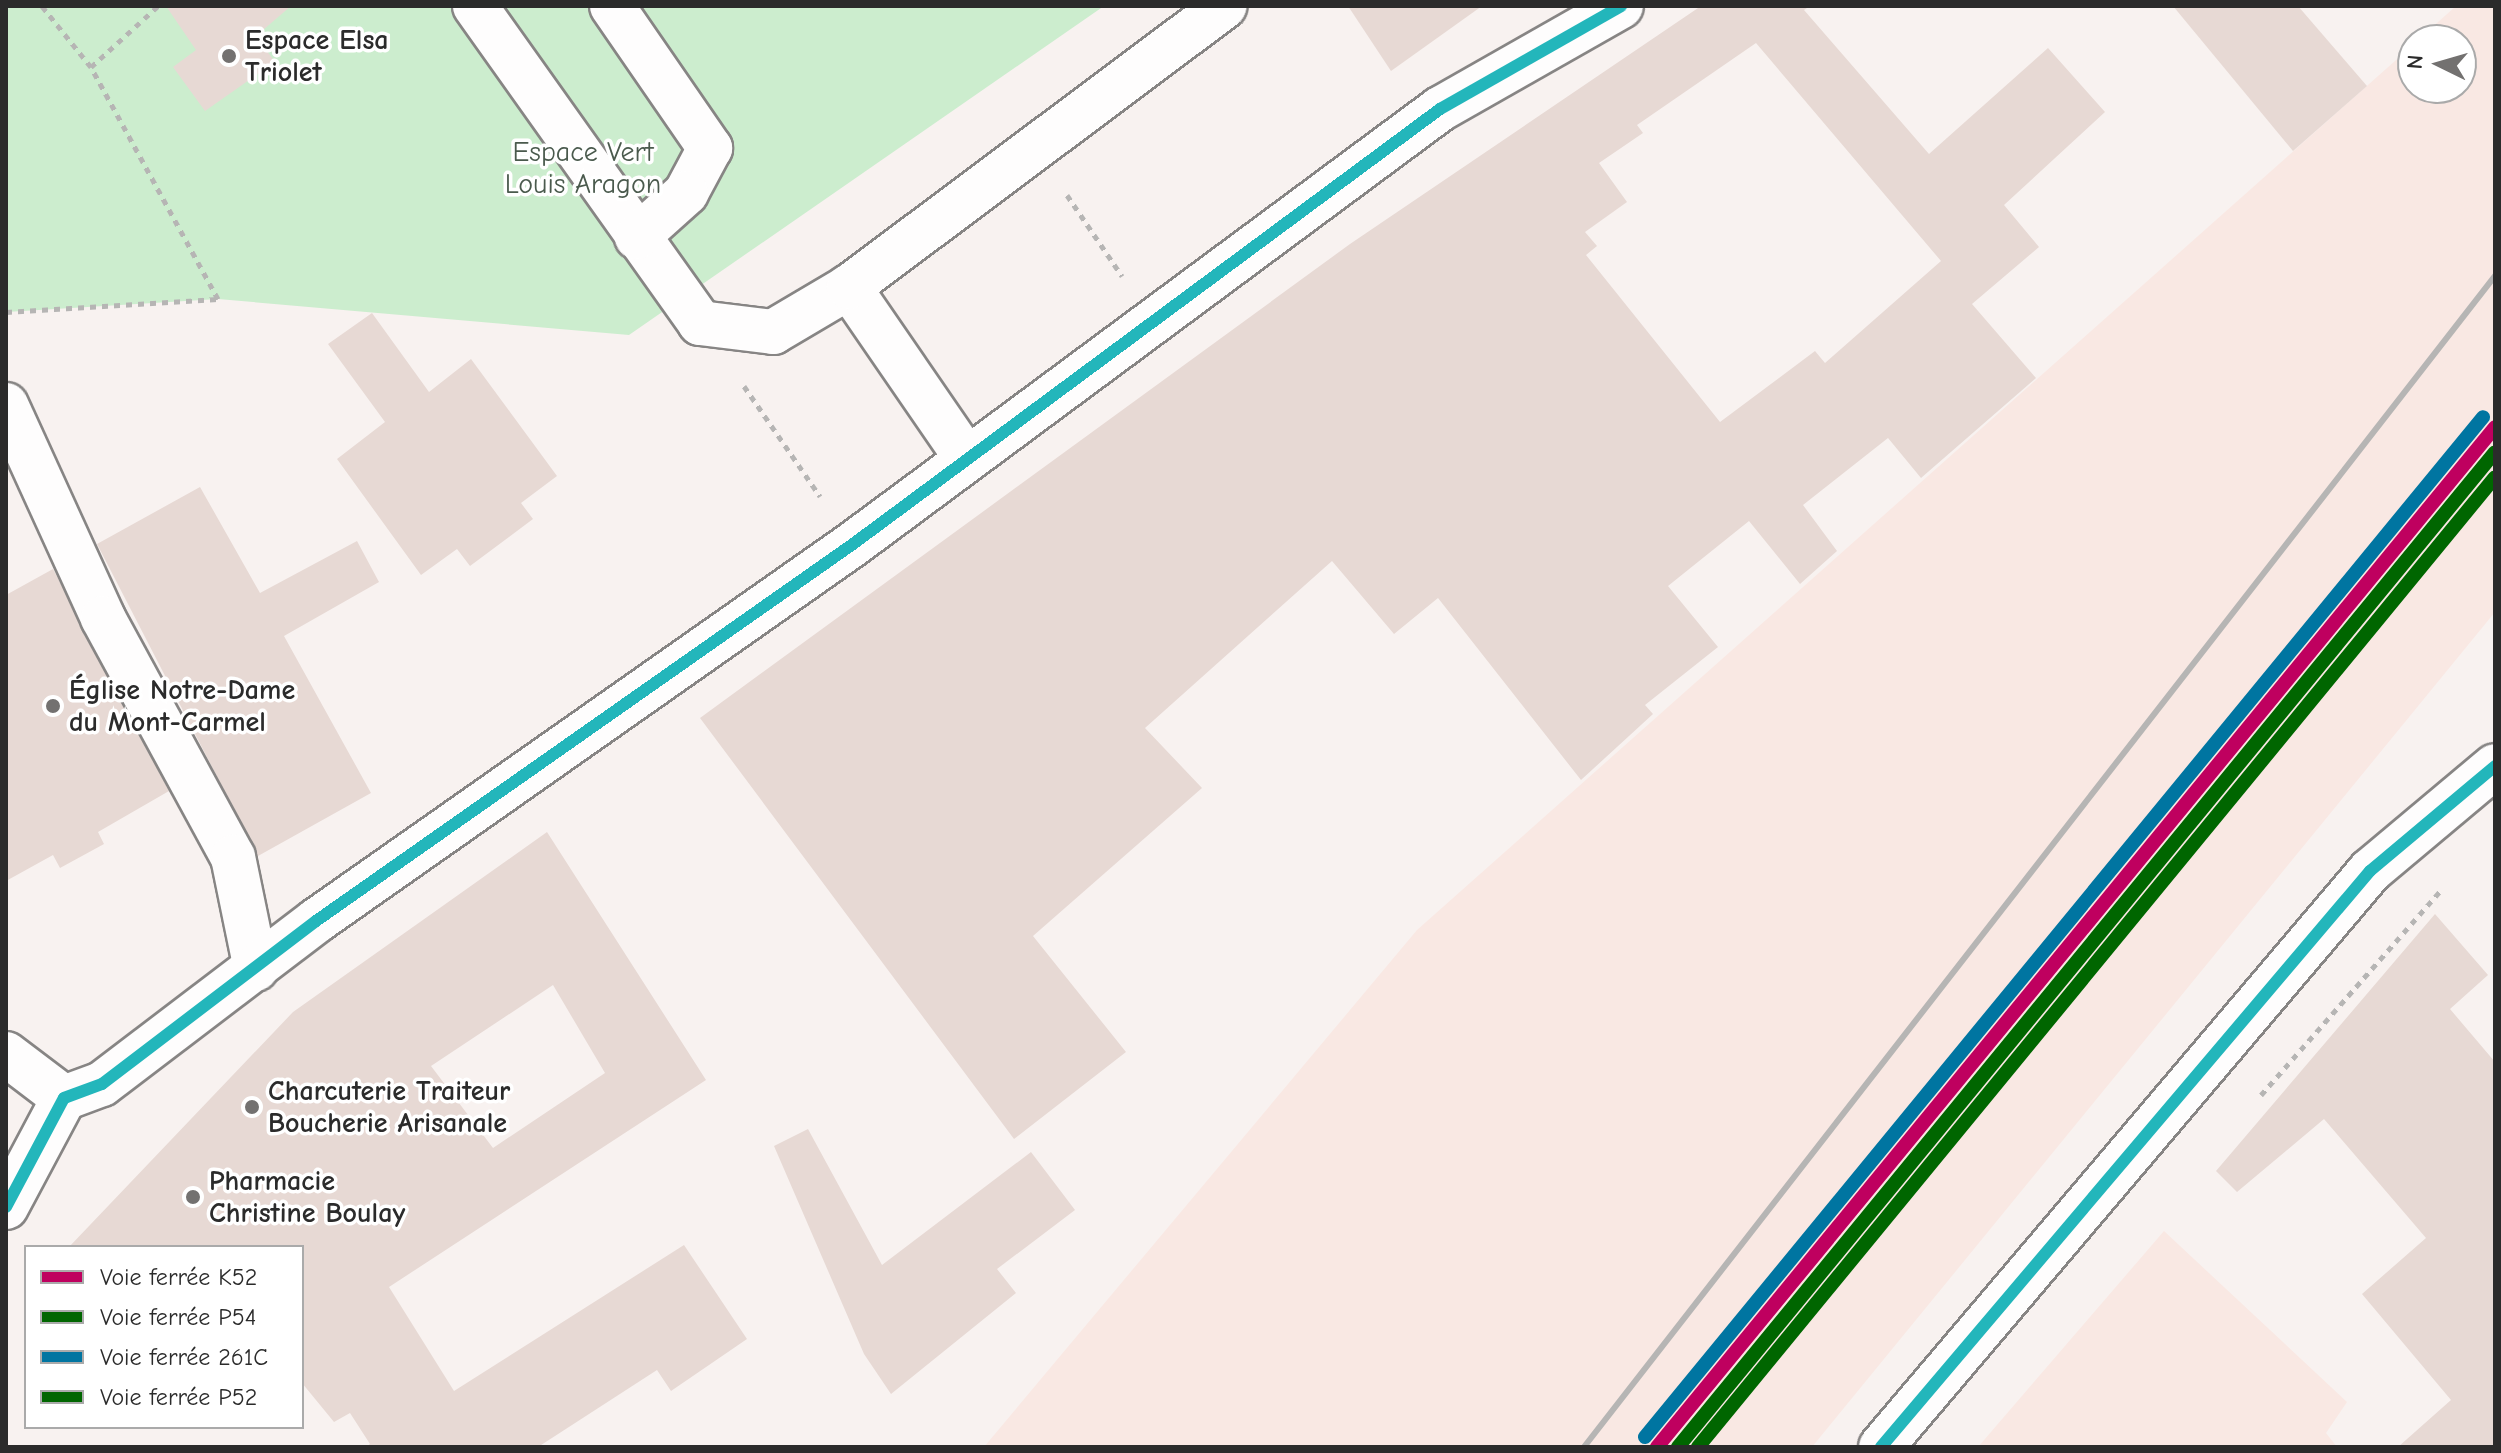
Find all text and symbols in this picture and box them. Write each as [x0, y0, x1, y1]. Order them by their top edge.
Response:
place label: Espace Elsa Triolet [245, 23, 389, 89]
north arrow [2397, 24, 2477, 104]
marker: Espace Elsa Triolet [220, 47, 238, 65]
text: N [2402, 54, 2429, 70]
park label: Espace Vert Louis Aragon [505, 135, 661, 201]
place label: Église Notre-Dame du Mont-Carmel [69, 673, 295, 739]
marker: Église Notre-Dame du Mont-Carmel [44, 697, 62, 715]
place label: Charcuterie Traiteur Boucherie Arisanale [268, 1074, 510, 1140]
marker: Charcuterie Traiteur Boucherie Arisanale [243, 1098, 261, 1116]
place label: Pharmacie Christine Boulay [209, 1164, 405, 1230]
marker: Pharmacie Christine Boulay [184, 1188, 202, 1206]
legend [24, 1245, 304, 1429]
text: Voie ferrée K52 [100, 1263, 257, 1291]
text: Voie ferrée P54 [100, 1303, 256, 1331]
text: Voie ferrée 261C [100, 1343, 268, 1371]
text: Voie ferrée P52 [100, 1383, 257, 1411]

